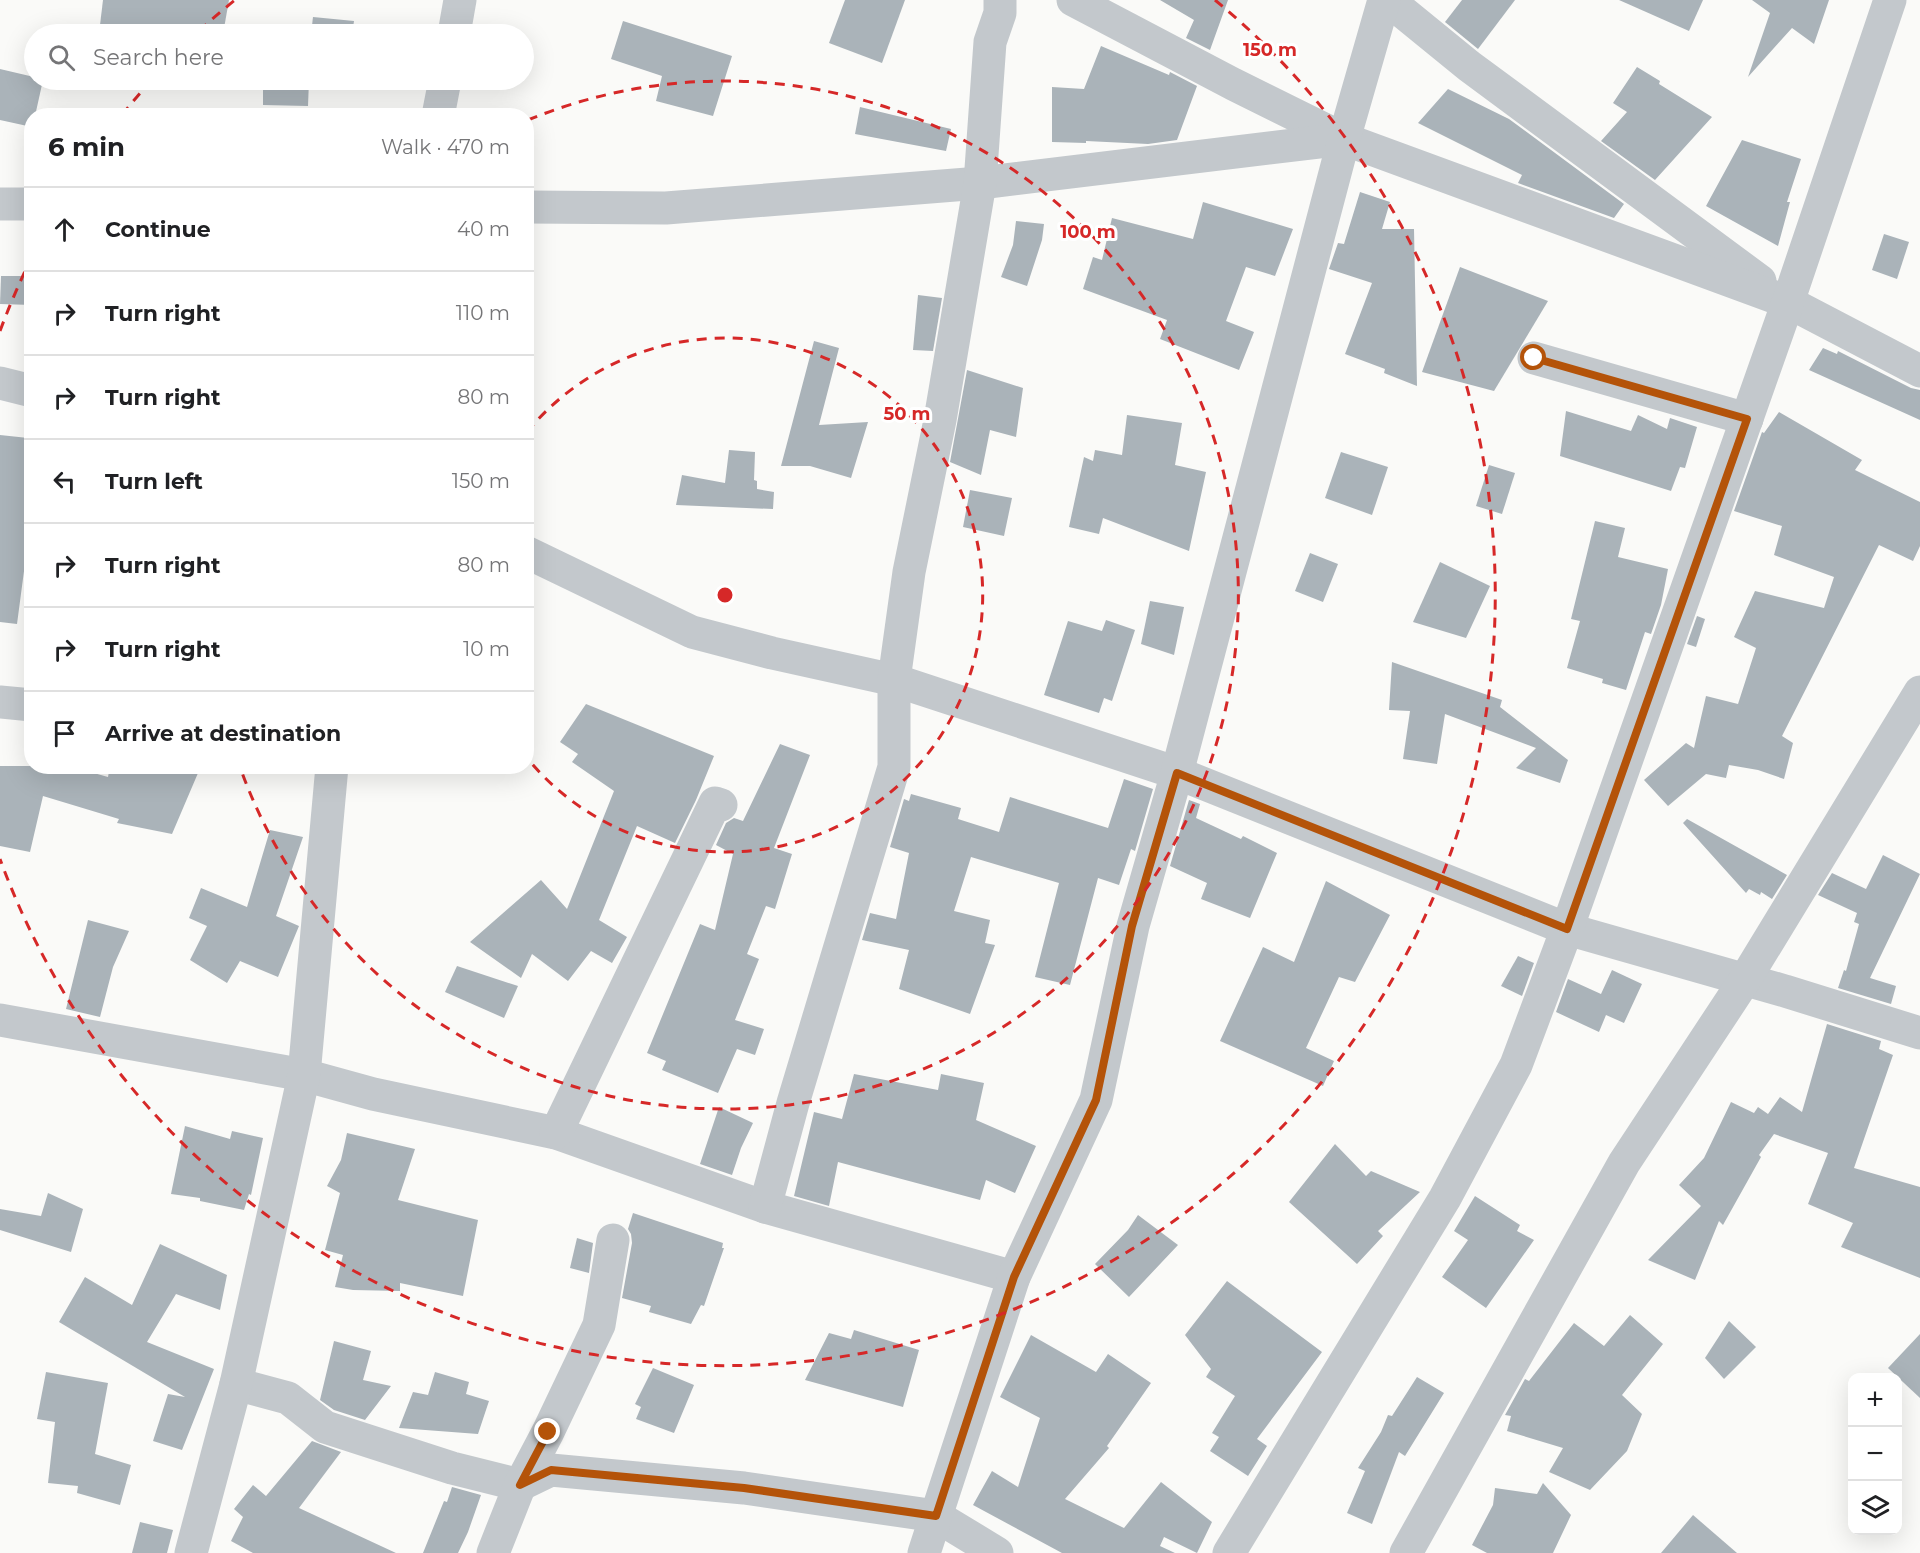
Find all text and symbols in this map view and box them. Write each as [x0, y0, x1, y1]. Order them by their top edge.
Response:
search box [24, 24, 534, 90]
text: 150 m [1243, 39, 1297, 61]
icon: search [45, 41, 78, 74]
text: Search here [93, 44, 224, 71]
text: 6 min [48, 131, 125, 163]
text: Walk · 470 m [381, 135, 510, 159]
icon: ahead [48, 213, 81, 246]
text: Continue [105, 216, 211, 243]
text: 40 m [457, 217, 510, 241]
text: 100 m [1060, 221, 1116, 243]
icon: right [48, 297, 81, 330]
text: Turn right [105, 300, 220, 327]
text: 110 m [456, 301, 510, 325]
route start [1520, 344, 1546, 370]
icon: right [48, 381, 81, 414]
text: Turn right [105, 384, 220, 411]
text: 80 m [458, 385, 510, 409]
text: 50 m [884, 403, 930, 425]
icon: left [48, 465, 81, 498]
text: Turn left [105, 468, 203, 495]
text: 150 m [452, 469, 510, 493]
icon: right [48, 549, 81, 582]
text: Turn right [105, 552, 220, 579]
text: 80 m [458, 553, 510, 577]
centre of rings [715, 585, 735, 605]
icon: right [48, 633, 81, 666]
text: Turn right [105, 636, 220, 663]
text: 10 m [463, 637, 510, 661]
icon: arrive [48, 717, 81, 750]
text: Arrive at destination [105, 720, 341, 747]
map controls [1848, 1373, 1902, 1535]
button: + [1848, 1373, 1902, 1427]
route end [534, 1418, 560, 1444]
button: − [1848, 1427, 1902, 1481]
button: layers [1848, 1481, 1902, 1535]

